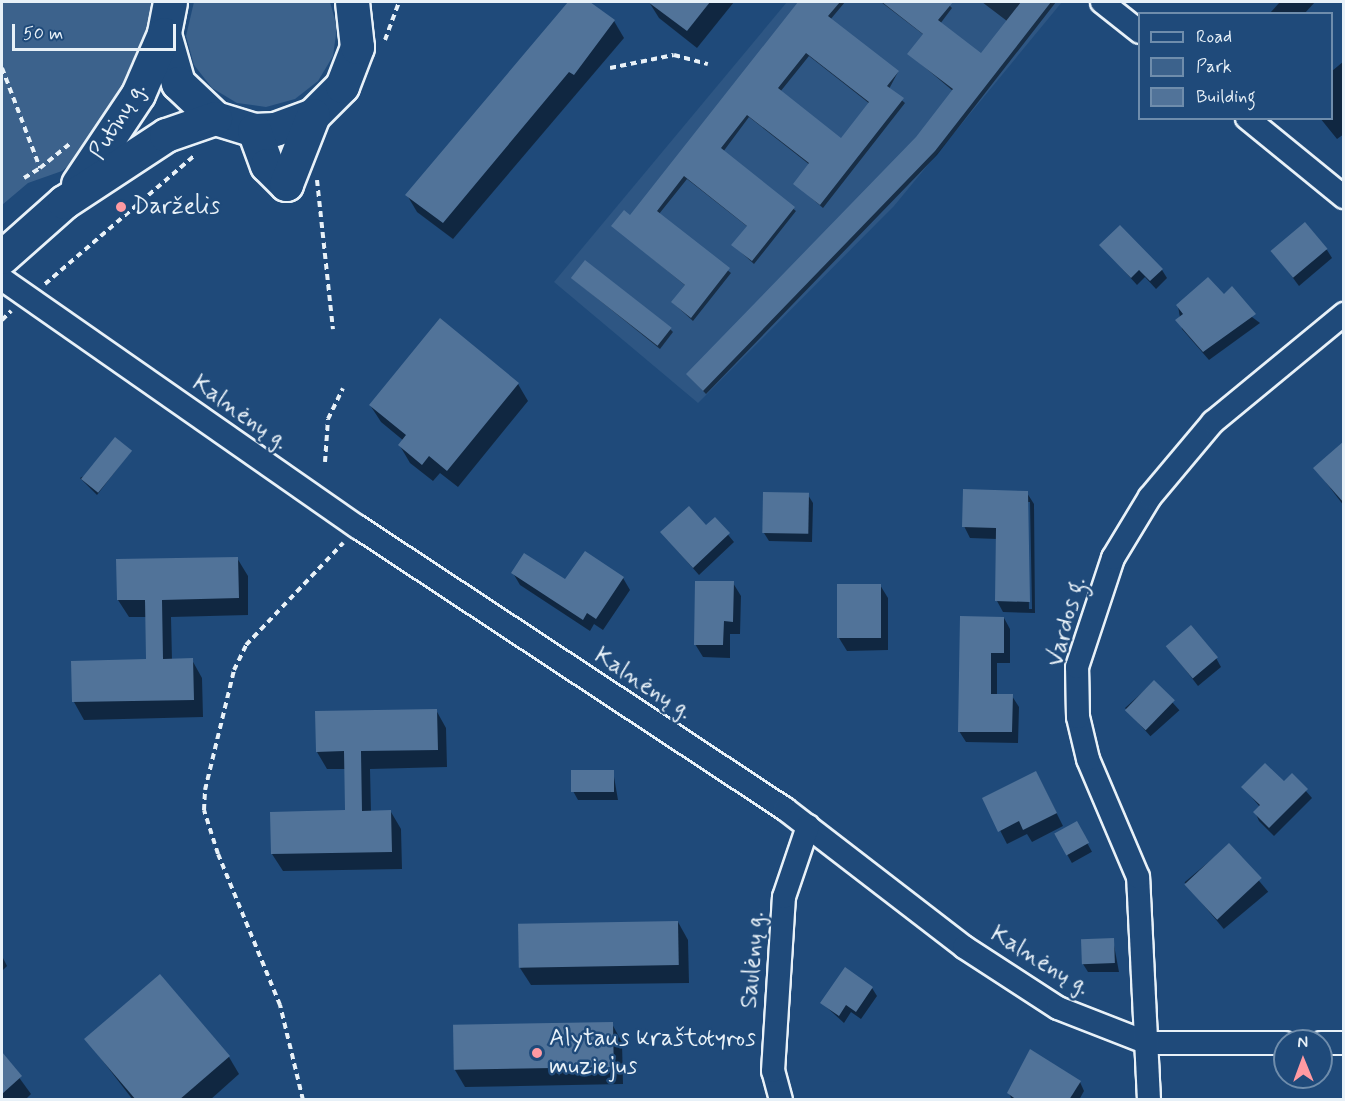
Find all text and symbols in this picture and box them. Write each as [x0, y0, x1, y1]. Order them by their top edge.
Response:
scale bar [15, 12, 178, 50]
legend [1138, 12, 1333, 120]
text: 50 m [23, 22, 63, 46]
text: Road [1196, 25, 1232, 49]
text: Park [1196, 55, 1232, 79]
street label: Putinų g. [84, 77, 152, 165]
text: Building [1196, 85, 1256, 109]
place label: Darželis [133, 193, 220, 221]
marker: Darželis [114, 200, 128, 214]
street label: Kalnėnų g. [186, 369, 294, 457]
street label: Vardos g. [1041, 574, 1093, 670]
street label: Kalnėnų g. [589, 642, 697, 726]
street label: Saulėnų g. [735, 911, 771, 1009]
street label: Kalnėnų g. [985, 920, 1095, 1002]
place label: Alytaus kraštotyros muziejus [549, 1025, 753, 1081]
north arrow [1273, 1029, 1333, 1089]
text: N [1297, 1032, 1308, 1053]
marker: Alytaus kraštotyros muziejus [530, 1046, 544, 1060]

